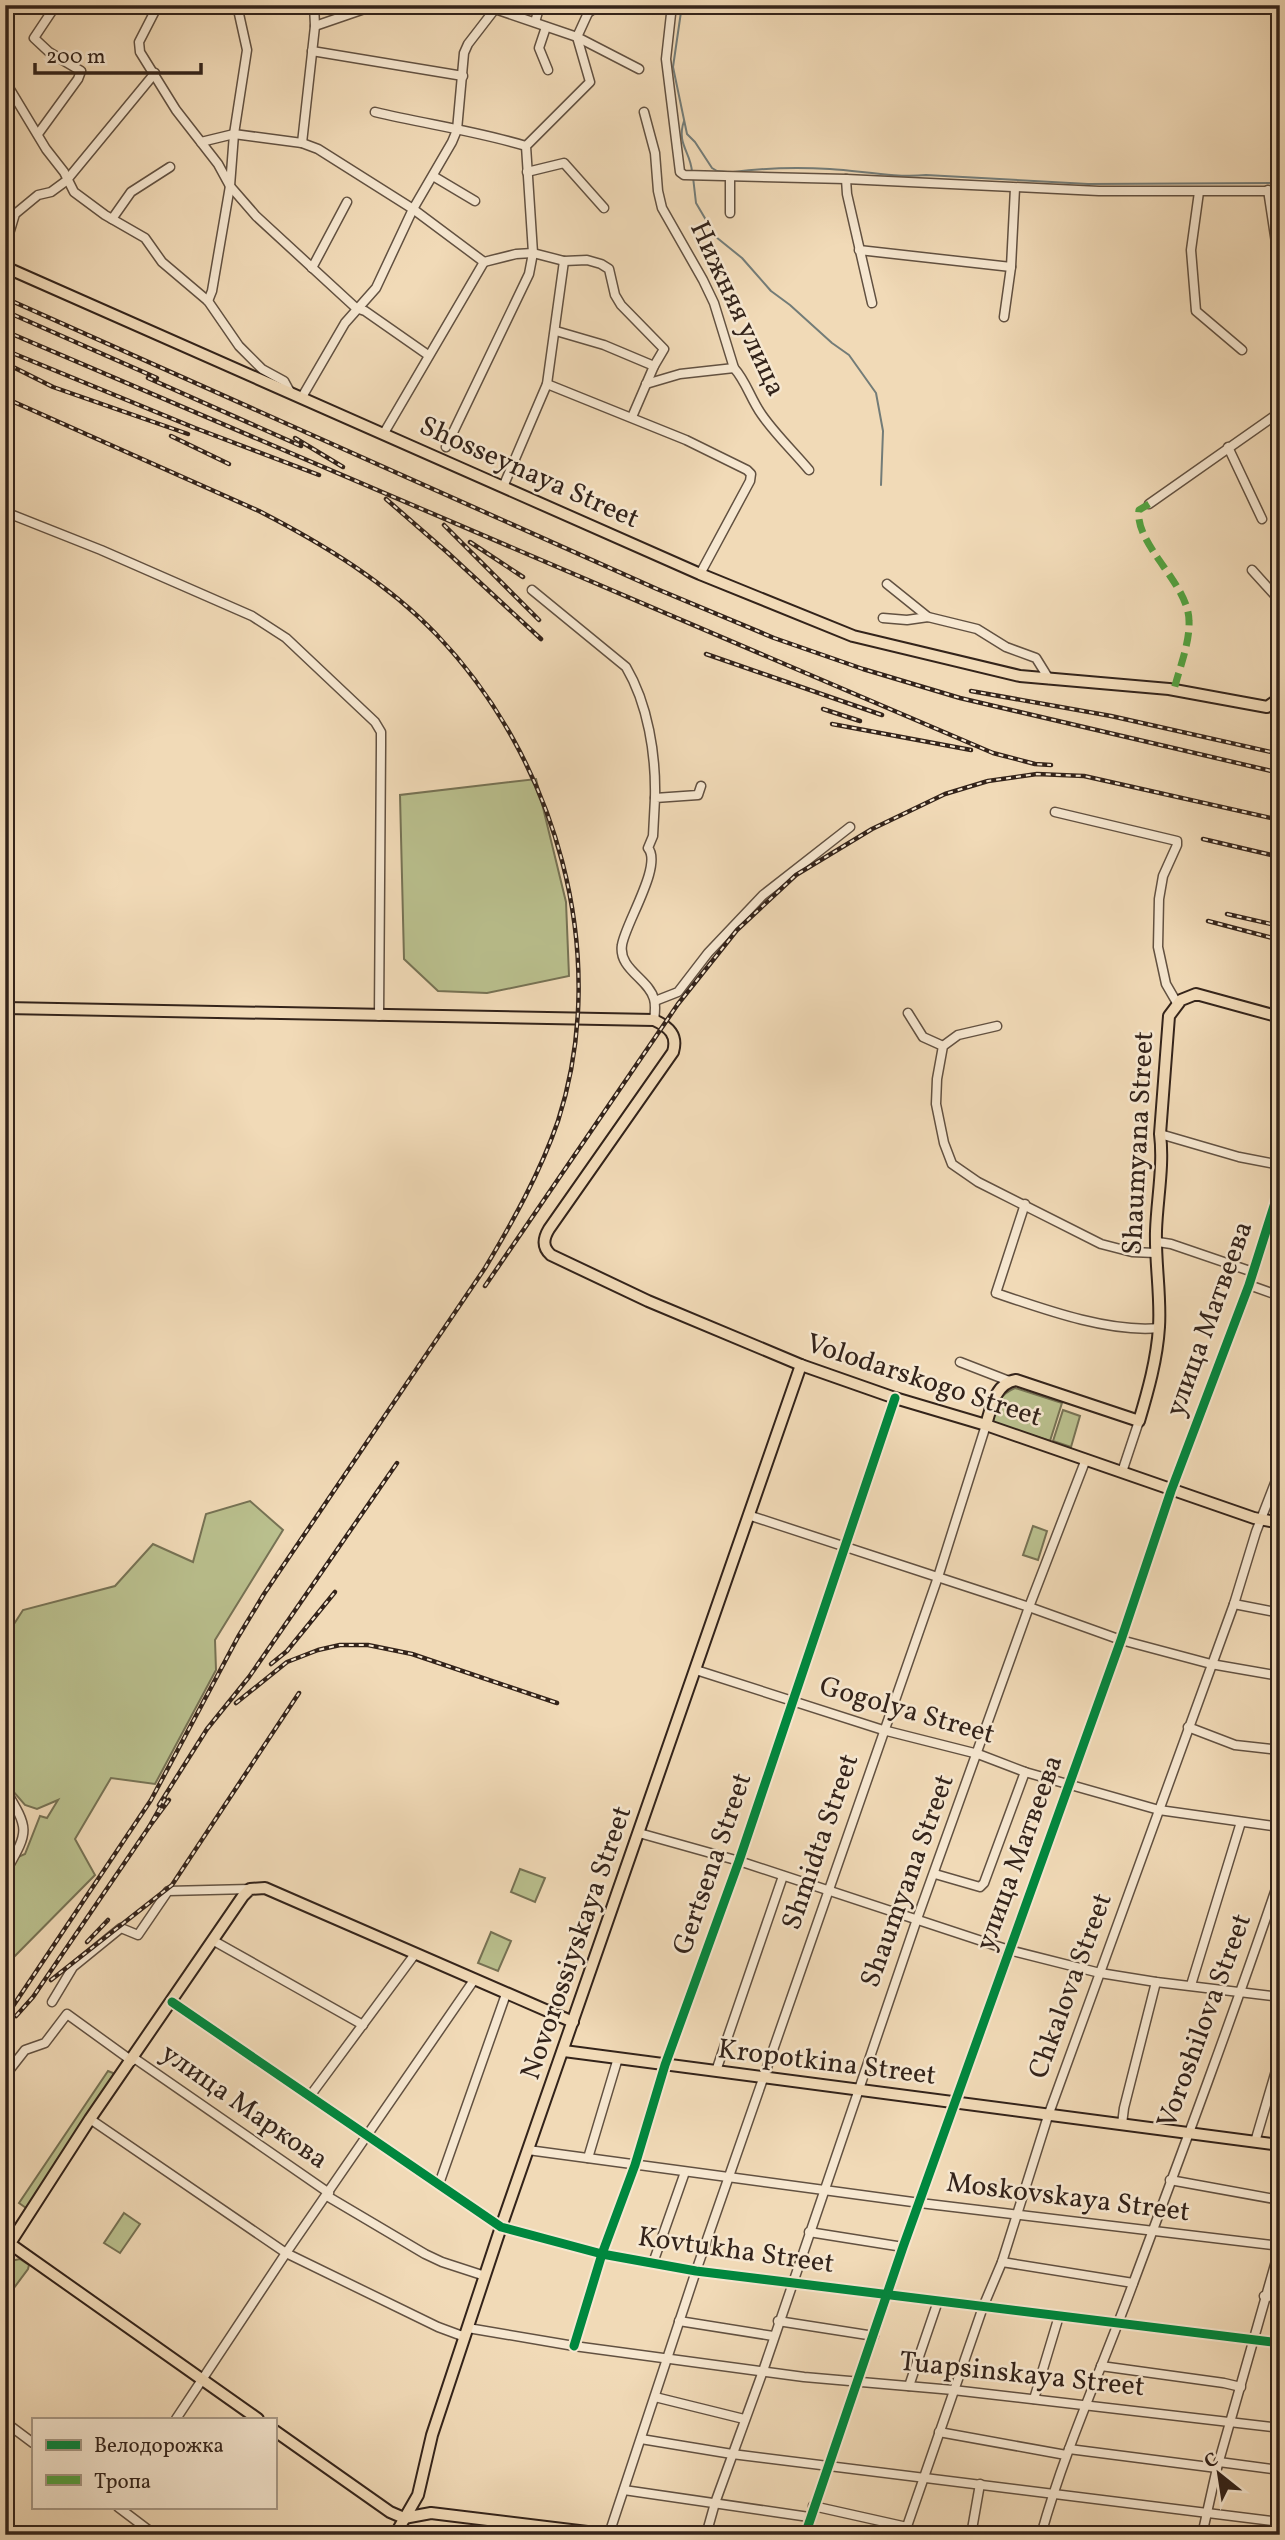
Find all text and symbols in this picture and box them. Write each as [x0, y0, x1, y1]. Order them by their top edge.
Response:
scale bar [35, 32, 201, 76]
text: 200 m [46, 43, 106, 72]
street label: Нижняя улица [679, 215, 795, 403]
street label: Shosseynaya Street [413, 407, 645, 539]
street label: Shaumyana Street [1114, 1030, 1164, 1256]
street label: улица Матвеева [1157, 1216, 1263, 1422]
street label: Volodarskogo Street [801, 1324, 1047, 1438]
street label: Gogolya Street [815, 1667, 999, 1755]
street label: Shmidta Street [773, 1749, 869, 1935]
street label: улица Матвеева [967, 1750, 1073, 1956]
street label: Gertsena Street [664, 1768, 762, 1960]
street label: Shaumyana Street [851, 1769, 965, 1993]
street label: Novorossiyskaya Street [512, 1801, 642, 2085]
street label: Chkalova Street [1019, 1888, 1123, 2084]
street label: Voroshilova Street [1148, 1908, 1262, 2134]
street label: Kropotkina Street [716, 2030, 938, 2096]
street label: улица Маркова [152, 2035, 336, 2179]
street label: Moskovskaya Street [944, 2164, 1192, 2232]
street label: Kovtukha Street [635, 2218, 837, 2284]
street label: Tuapsinskaya Street [897, 2343, 1147, 2407]
legend [32, 2418, 276, 2508]
text: Велодорожка [94, 2432, 224, 2461]
north arrow [1184, 2438, 1254, 2508]
text: С [1200, 2447, 1223, 2475]
text: Тропа [94, 2468, 151, 2497]

